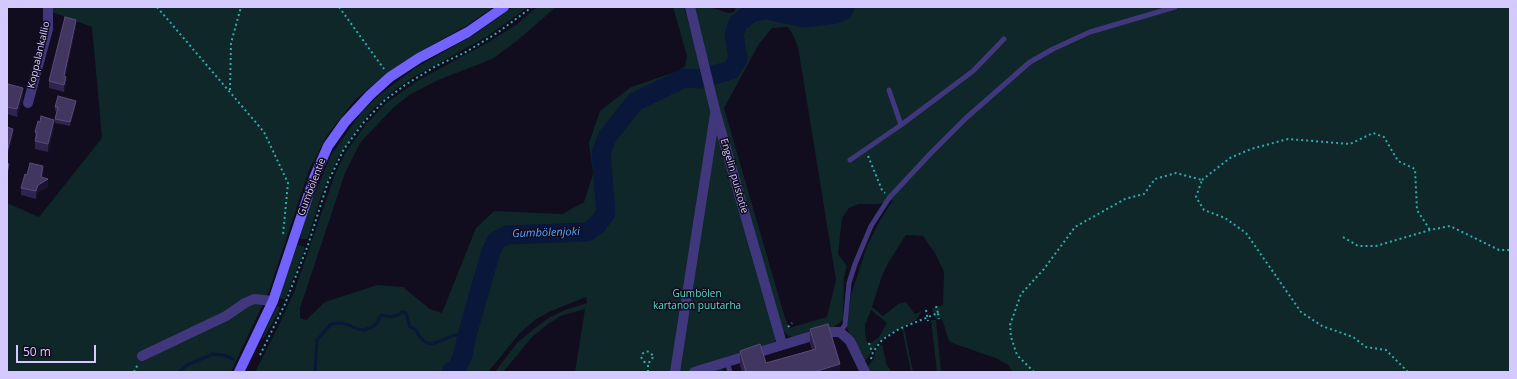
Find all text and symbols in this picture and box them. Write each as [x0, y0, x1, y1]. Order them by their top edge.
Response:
street label: Koppalankallio [25, 20, 53, 90]
street label: Engelin puistotie [718, 137, 750, 215]
street label: Gumbölentie [296, 156, 328, 218]
water label: Gumbölenjoki [512, 225, 580, 241]
park label: Gumbölen kartanon puutarha [653, 288, 741, 312]
scale bar [18, 337, 98, 363]
text: 50 m [23, 343, 51, 360]

